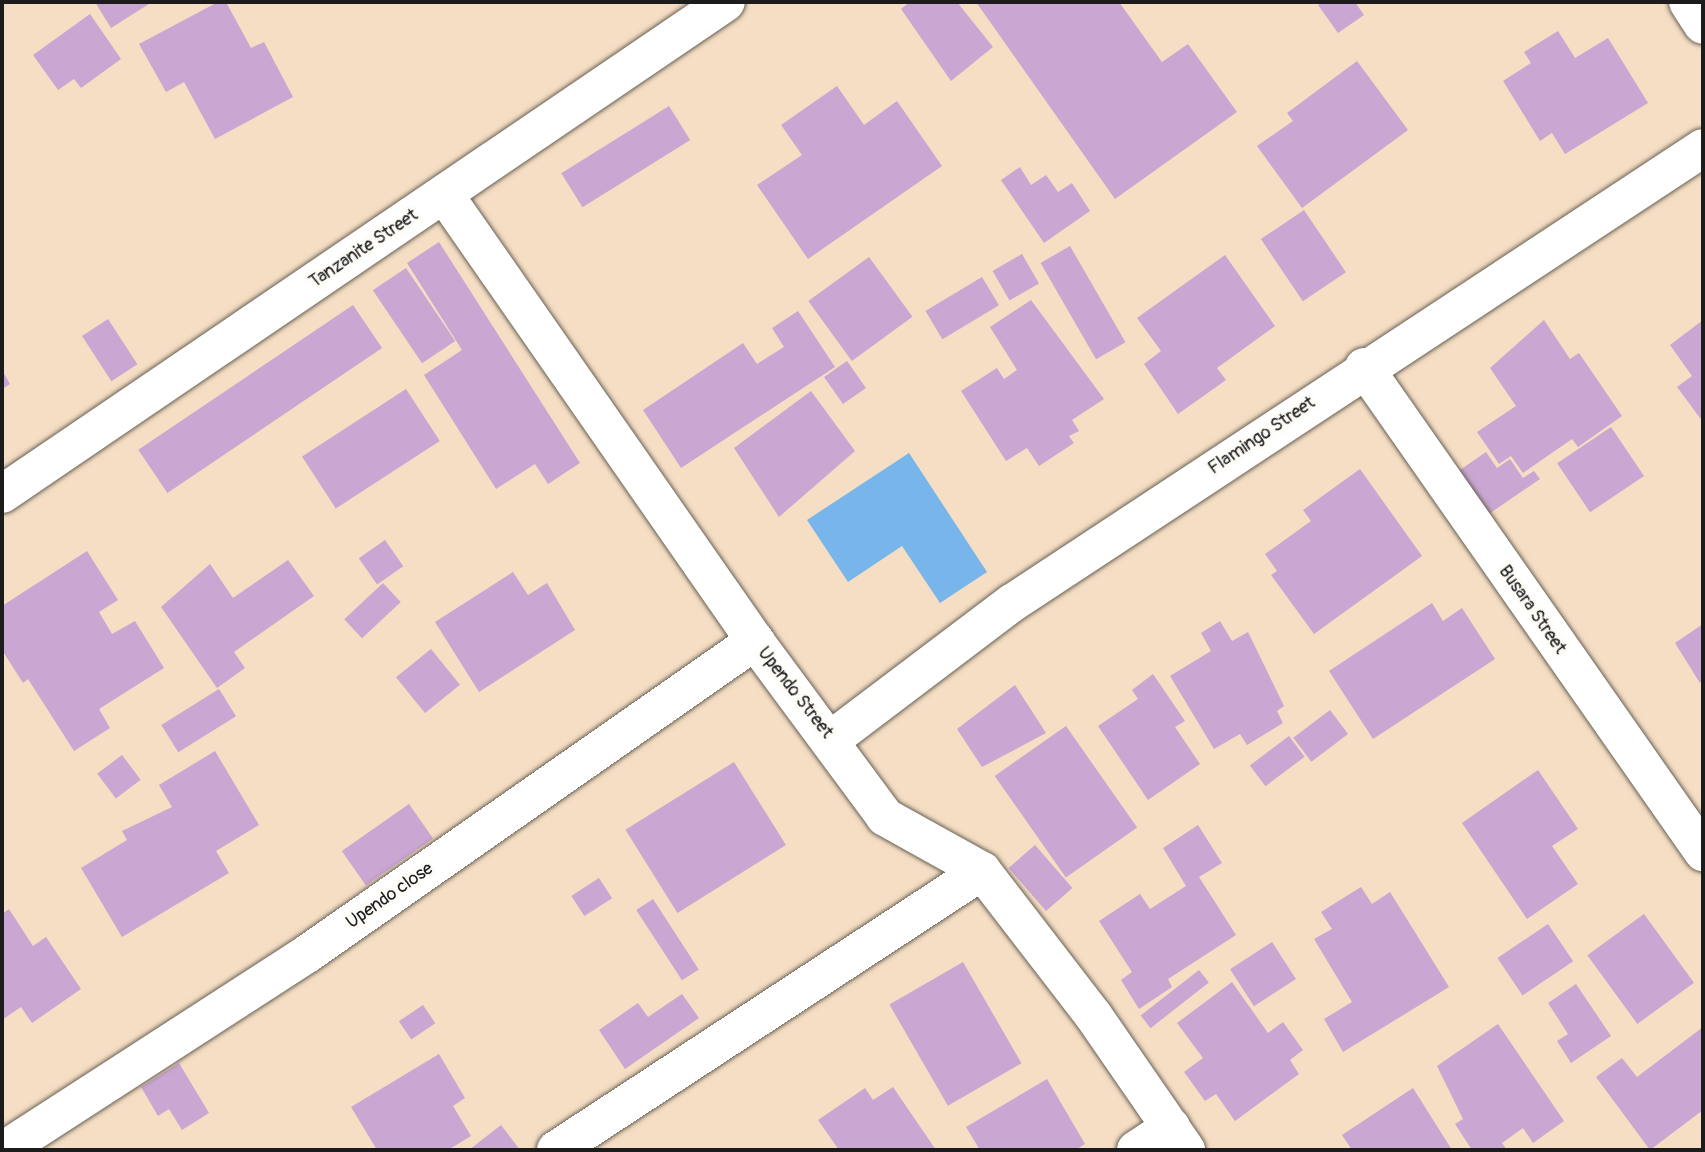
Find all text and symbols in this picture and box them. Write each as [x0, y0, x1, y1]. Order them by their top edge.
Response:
street label: Tanzanite Street [306, 205, 422, 293]
street label: Flamingo Street [1205, 392, 1319, 480]
street label: Busara Street [1494, 562, 1570, 658]
street label: Upendo Street [753, 643, 837, 743]
street label: Upendo close [342, 858, 438, 934]

